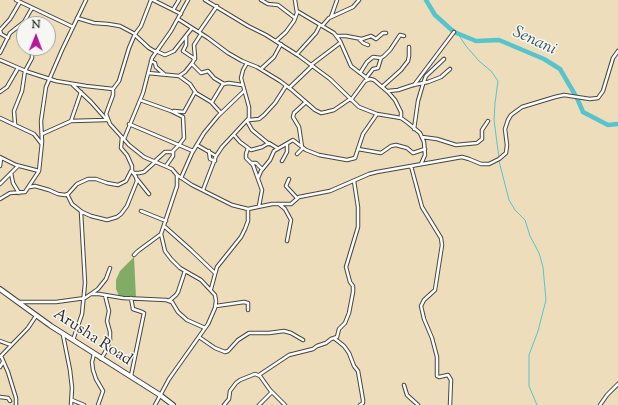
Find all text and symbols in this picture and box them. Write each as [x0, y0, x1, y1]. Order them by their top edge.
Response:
north arrow [16, 16, 56, 56]
text: N [32, 17, 41, 33]
water label: Senani [509, 23, 559, 61]
street label: Arusha Road [49, 305, 135, 371]

